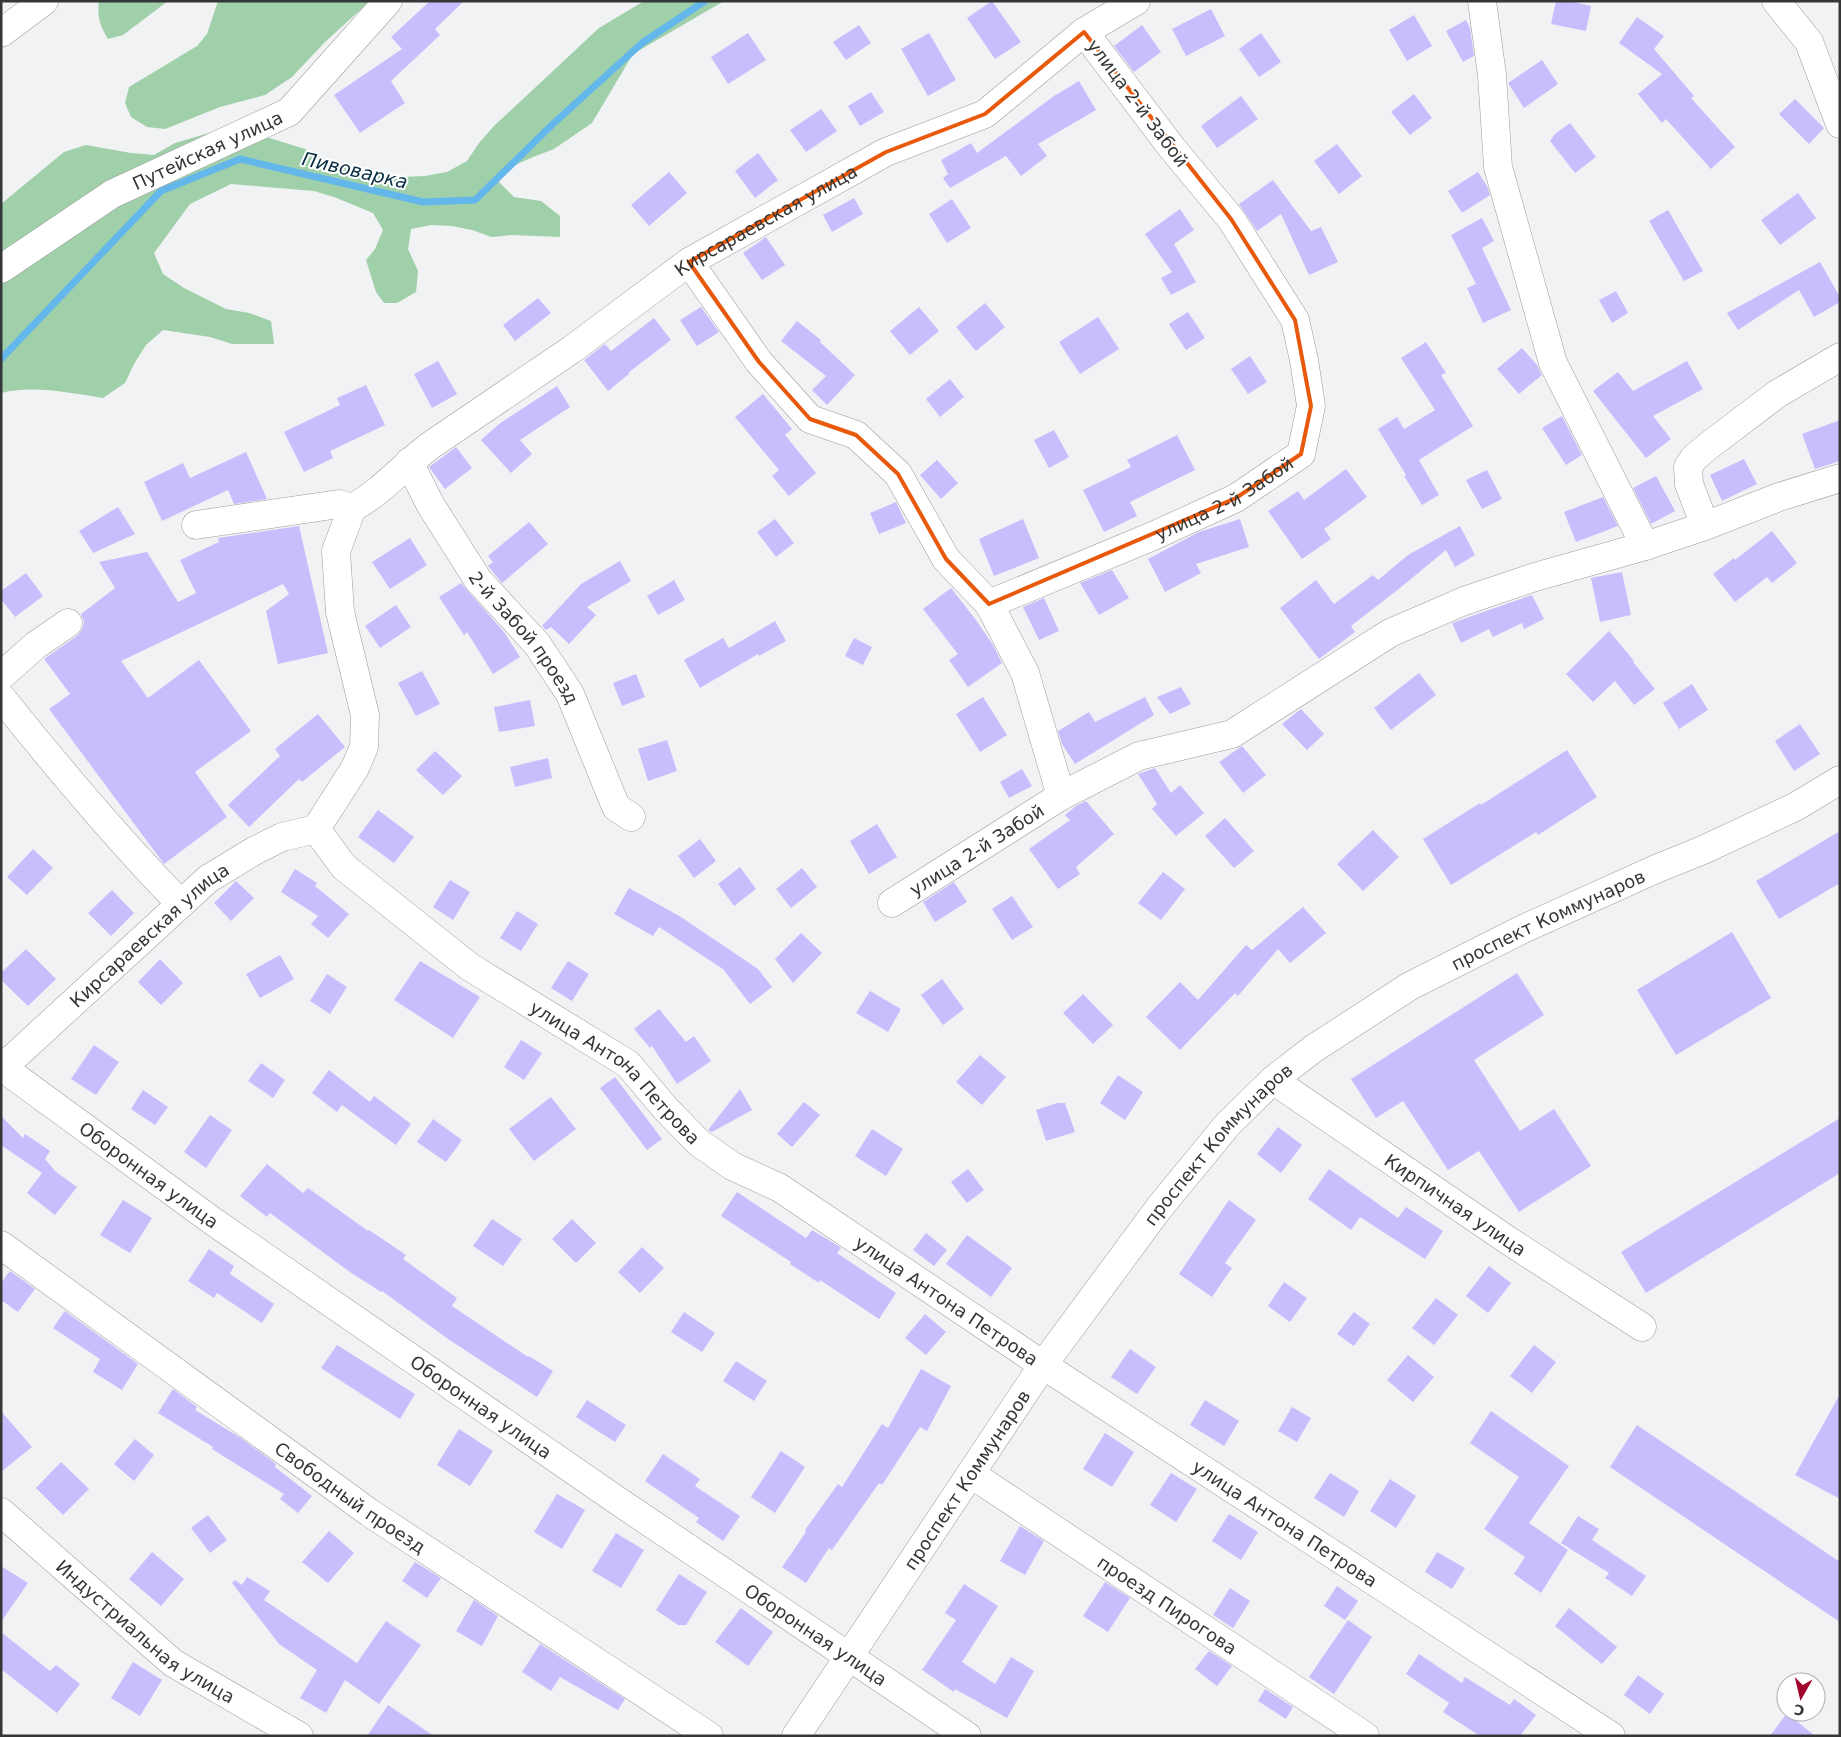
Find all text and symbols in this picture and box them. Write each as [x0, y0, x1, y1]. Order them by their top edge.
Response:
street label: улица 2-й Забой [1083, 35, 1193, 171]
street label: Путейская улица [129, 106, 286, 194]
water label: Пивоварка [300, 147, 410, 193]
street label: Кирсараевская улица [670, 160, 861, 280]
street label: улица 2-й Забой [1151, 452, 1297, 544]
street label: 2-й Забой проезд [465, 567, 583, 707]
street label: улица 2-й Забой [906, 799, 1047, 900]
street label: Кирсараевская улица [65, 858, 233, 1011]
street label: проспект Коммунаров [1448, 865, 1648, 974]
street label: улица Антона Петрова [527, 996, 705, 1148]
street label: проспект Коммунаров [1139, 1059, 1296, 1229]
street label: Оборонная улица [76, 1117, 223, 1232]
street label: Кирпичная улица [1381, 1149, 1530, 1260]
street label: улица Антона Петрова [851, 1231, 1043, 1369]
street label: Оборонная улица [407, 1350, 556, 1463]
street label: проспект Коммунаров [899, 1386, 1034, 1574]
street label: Свободный проезд [271, 1437, 430, 1557]
street label: улица Антона Петрова [1189, 1455, 1381, 1591]
street label: проезд Пирогова [1094, 1551, 1241, 1659]
street label: Индустриальная улица [52, 1555, 239, 1707]
street label: Оборонная улица [741, 1579, 891, 1690]
north arrow [1776, 1672, 1826, 1722]
text: С [1793, 1701, 1805, 1719]

